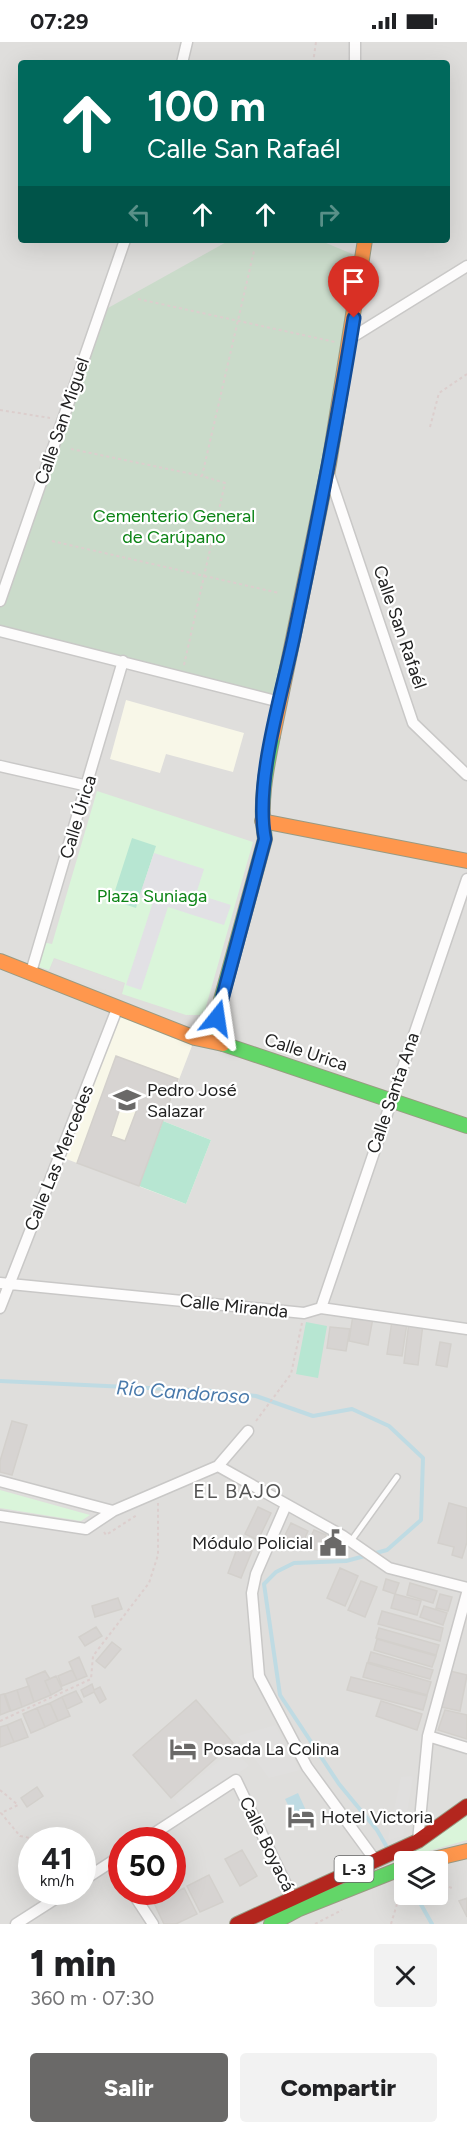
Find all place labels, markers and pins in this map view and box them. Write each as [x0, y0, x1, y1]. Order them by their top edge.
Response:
pin [328, 256, 379, 318]
place label: Pedro José Salazar [147, 1079, 237, 1122]
school or university icon: Pedro José Salazar [112, 1085, 142, 1115]
public building icon: Módulo Policial [318, 1528, 348, 1558]
place label: Módulo Policial [192, 1532, 313, 1554]
hotel icon: Posada La Colina [168, 1734, 198, 1764]
place label: Posada La Colina [203, 1738, 339, 1760]
hotel icon: Hotel Victoria [286, 1802, 316, 1832]
place label: Hotel Victoria [321, 1806, 433, 1828]

